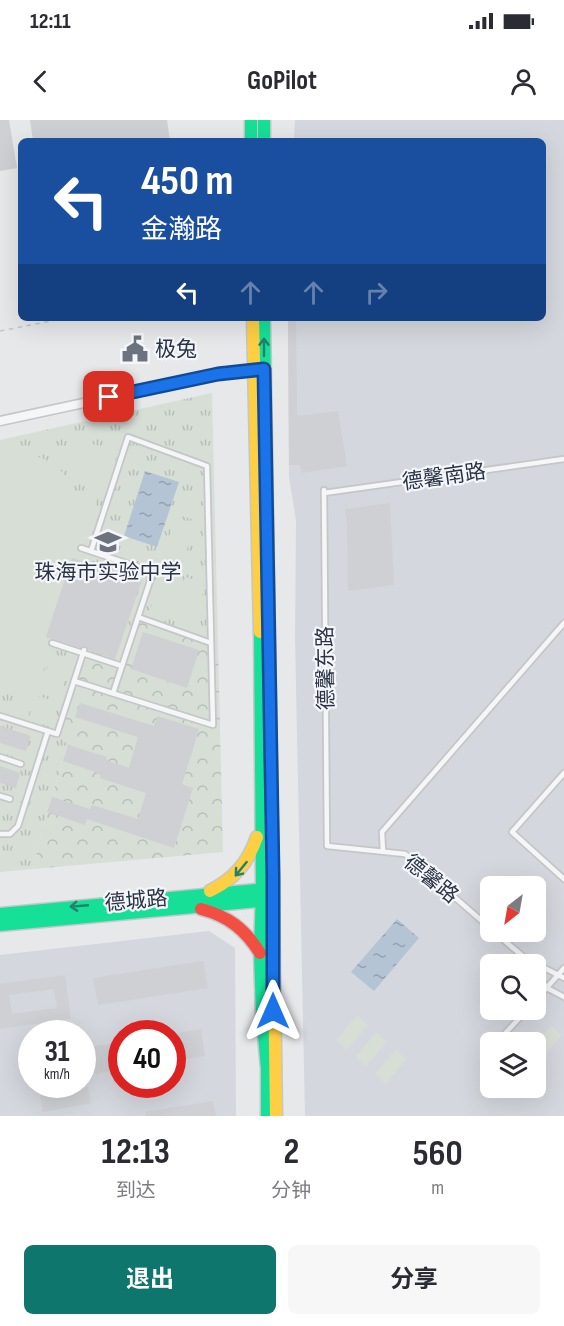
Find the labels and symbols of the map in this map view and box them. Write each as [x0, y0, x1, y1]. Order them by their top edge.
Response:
public building icon: 极兔 [120, 334, 150, 364]
place label: 极兔 [155, 337, 197, 362]
one-way arrow [258, 338, 270, 358]
pin [83, 371, 134, 422]
street label: 德馨南路 [401, 459, 487, 495]
school or university icon: 珠海市实验中学 [93, 527, 123, 557]
place label: 珠海市实验中学 [35, 560, 182, 585]
street label: 德馨东路 [313, 626, 339, 710]
street label: 德馨路 [399, 849, 463, 909]
one-way arrow [234, 861, 248, 876]
north arrow [480, 876, 546, 942]
street label: 德城路 [104, 886, 168, 916]
one-way arrow [70, 901, 90, 912]
position arrow [241, 979, 305, 1043]
speed limit sign: 40 [108, 1020, 186, 1098]

